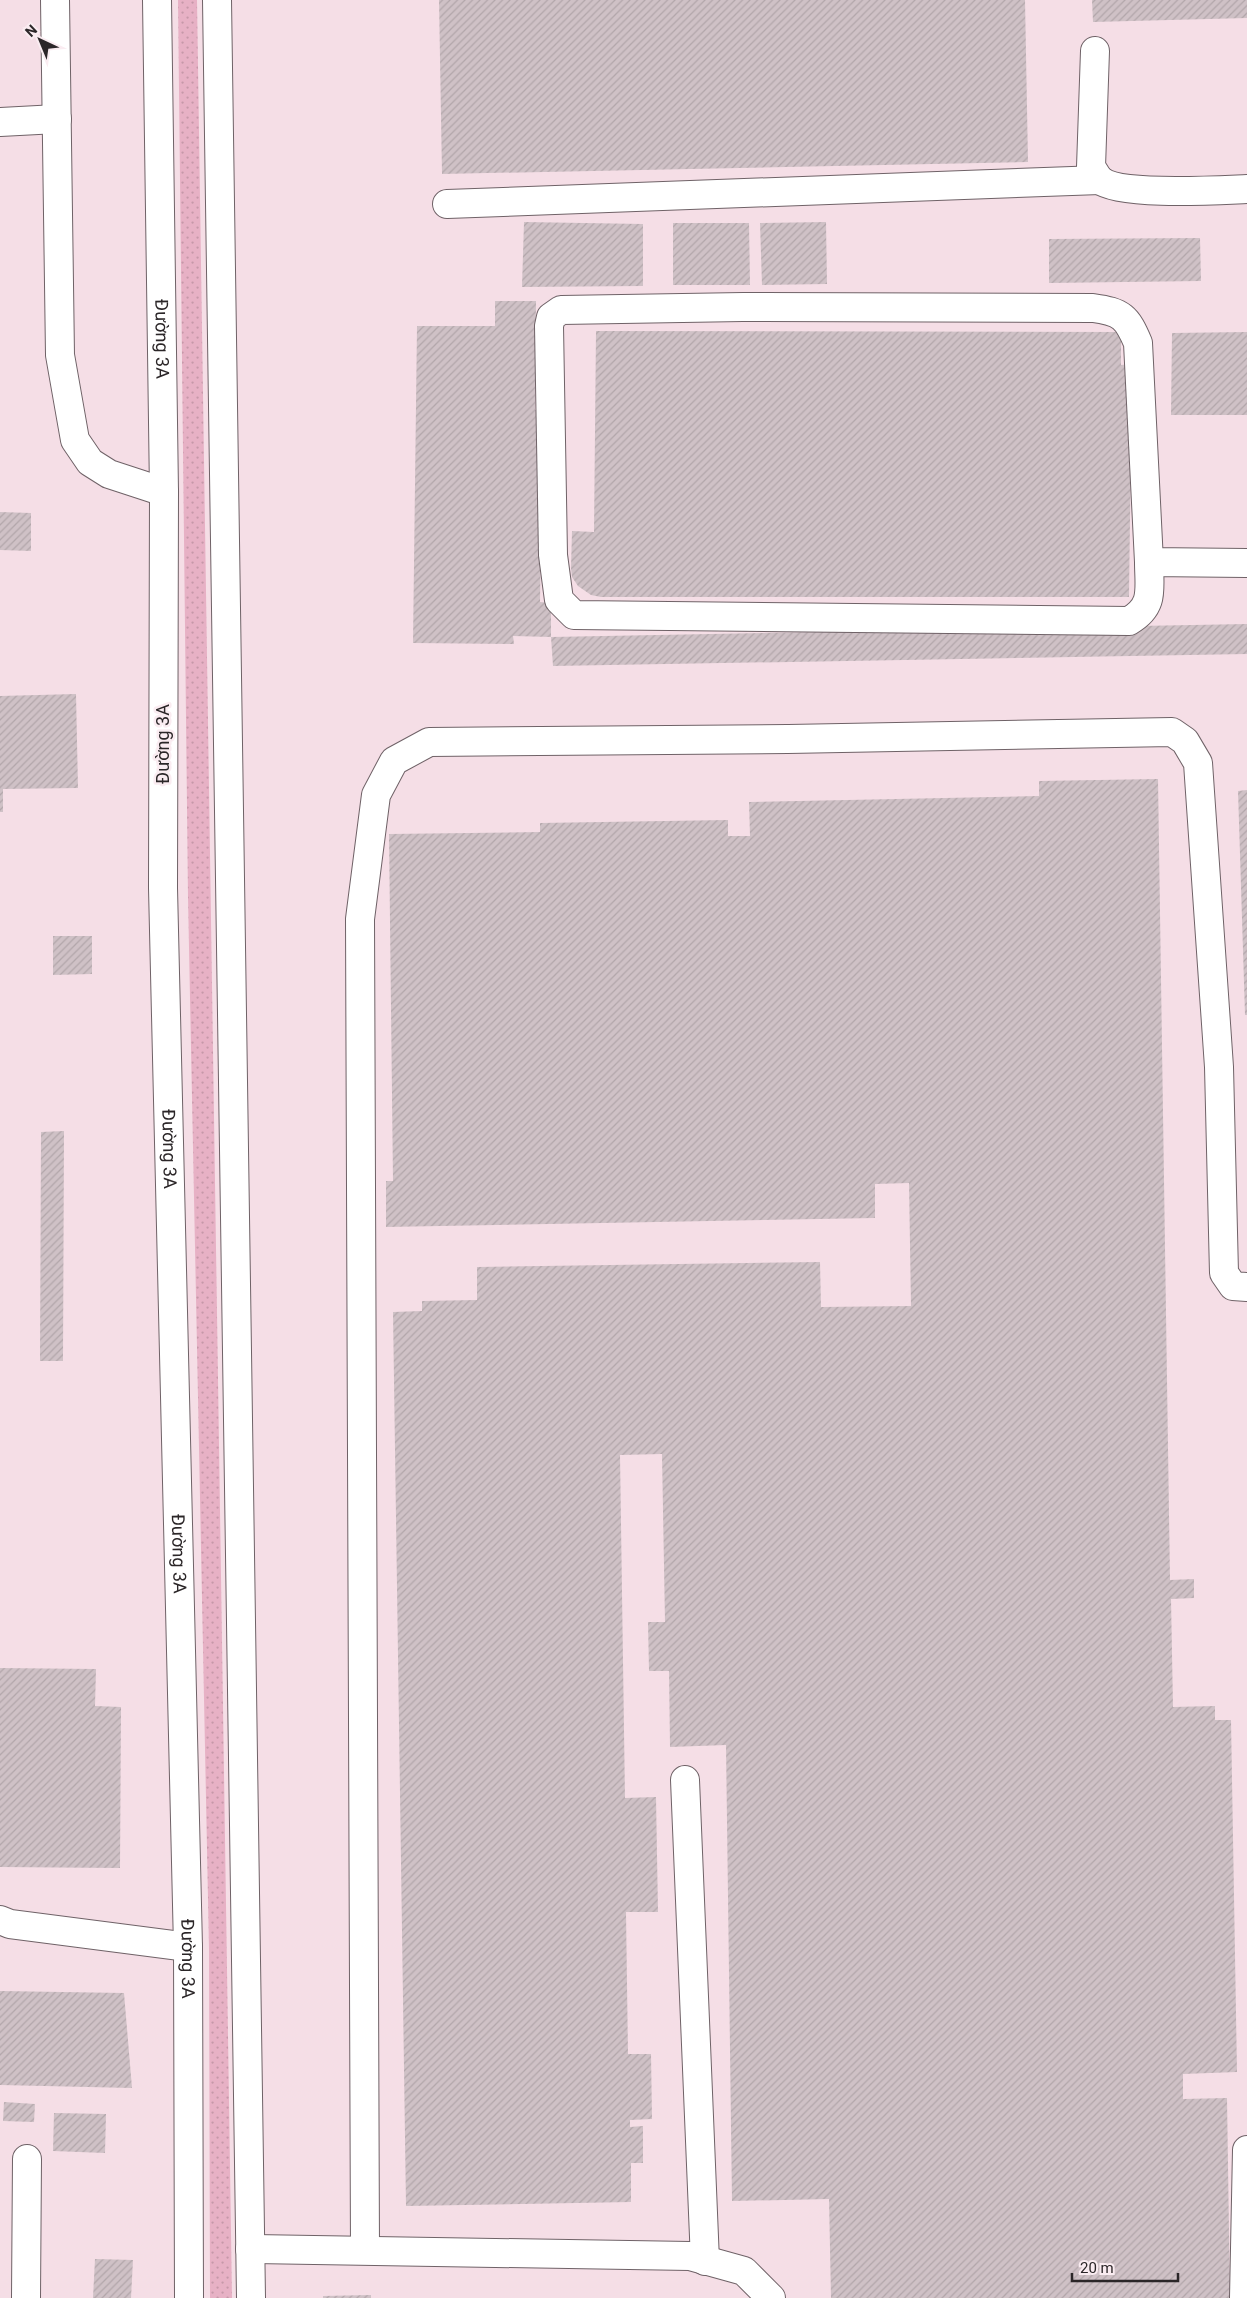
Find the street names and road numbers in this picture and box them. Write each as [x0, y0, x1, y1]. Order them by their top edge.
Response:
street label: Đường 3A [151, 299, 173, 379]
street label: Đường 3A [152, 704, 173, 784]
street label: Đường 3A [158, 1109, 181, 1189]
street label: Đường 3A [168, 1514, 191, 1594]
street label: Đường 3A [177, 1918, 199, 1999]

